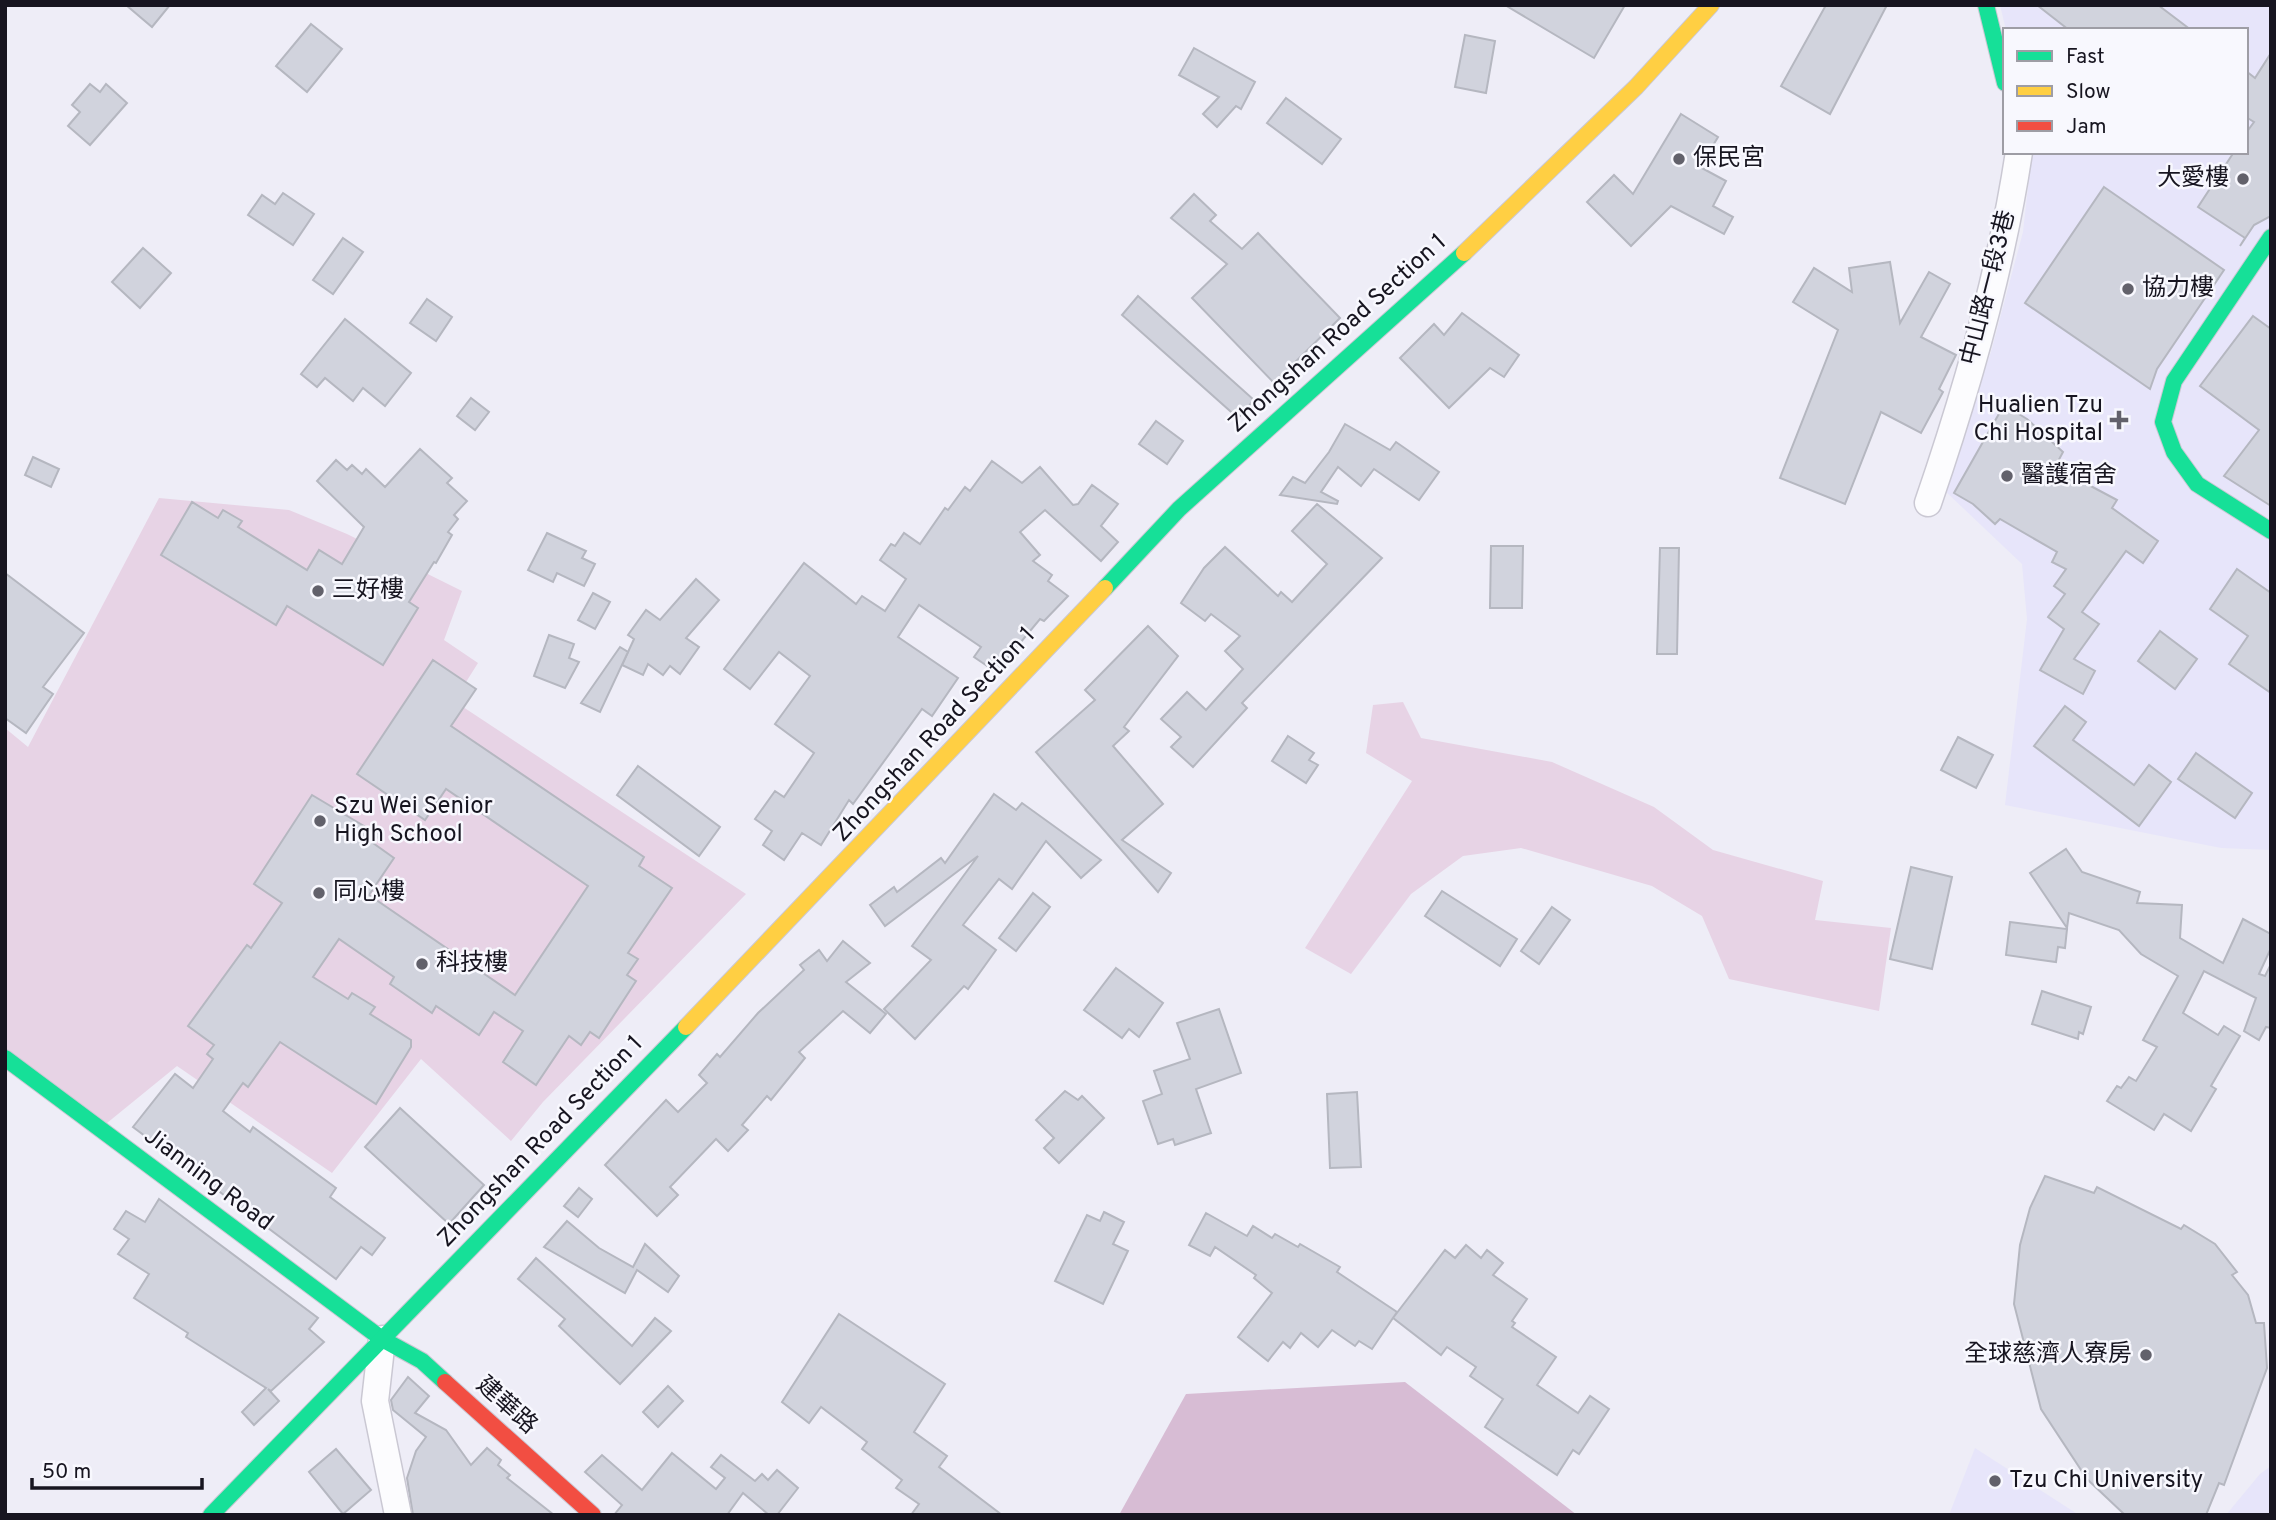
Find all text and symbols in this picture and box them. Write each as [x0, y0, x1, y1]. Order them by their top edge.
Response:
legend [2003, 28, 2248, 154]
text: Fast [2066, 44, 2105, 71]
text: Slow [2066, 79, 2111, 106]
text: Jam [2066, 114, 2107, 141]
place label: 保民宮 [1693, 144, 1765, 174]
marker: 保民宮 [1671, 151, 1687, 167]
place label: 大愛樓 [2157, 164, 2229, 194]
marker: 大愛樓 [2235, 171, 2251, 187]
street label: 中山路一段3巷 [1955, 207, 2023, 369]
street label: Zhongshan Road Section 1 [1223, 228, 1453, 440]
place label: 協力樓 [2142, 274, 2214, 304]
marker: 協力樓 [2120, 281, 2136, 297]
place label: Hualien Tzu Chi Hospital [1974, 391, 2103, 449]
marker: Hualien Tzu Chi Hospital [2109, 410, 2129, 430]
place label: 醫護宿舍 [2021, 461, 2117, 491]
marker: 醫護宿舍 [1999, 468, 2015, 484]
place label: 三好樓 [332, 576, 404, 606]
marker: 三好樓 [310, 583, 326, 599]
street label: Zhongshan Road Section 1 [827, 621, 1043, 849]
place label: Szu Wei Senior High School [334, 792, 493, 850]
marker: Szu Wei Senior High School [312, 813, 328, 829]
place label: 同心樓 [333, 878, 405, 908]
marker: 同心樓 [311, 885, 327, 901]
place label: 科技樓 [436, 949, 508, 979]
marker: 科技樓 [414, 956, 430, 972]
street label: Zhongshan Road Section 1 [432, 1030, 650, 1254]
street label: Jianning Road [137, 1122, 279, 1238]
place label: 全球慈濟人寮房 [1964, 1340, 2132, 1370]
marker: 全球慈濟人寮房 [2138, 1347, 2154, 1363]
street label: 建華路 [469, 1371, 543, 1441]
scale bar [32, 1446, 201, 1490]
text: 50 m [42, 1459, 91, 1486]
place label: Tzu Chi University [2009, 1466, 2203, 1496]
marker: Tzu Chi University [1987, 1473, 2003, 1489]

